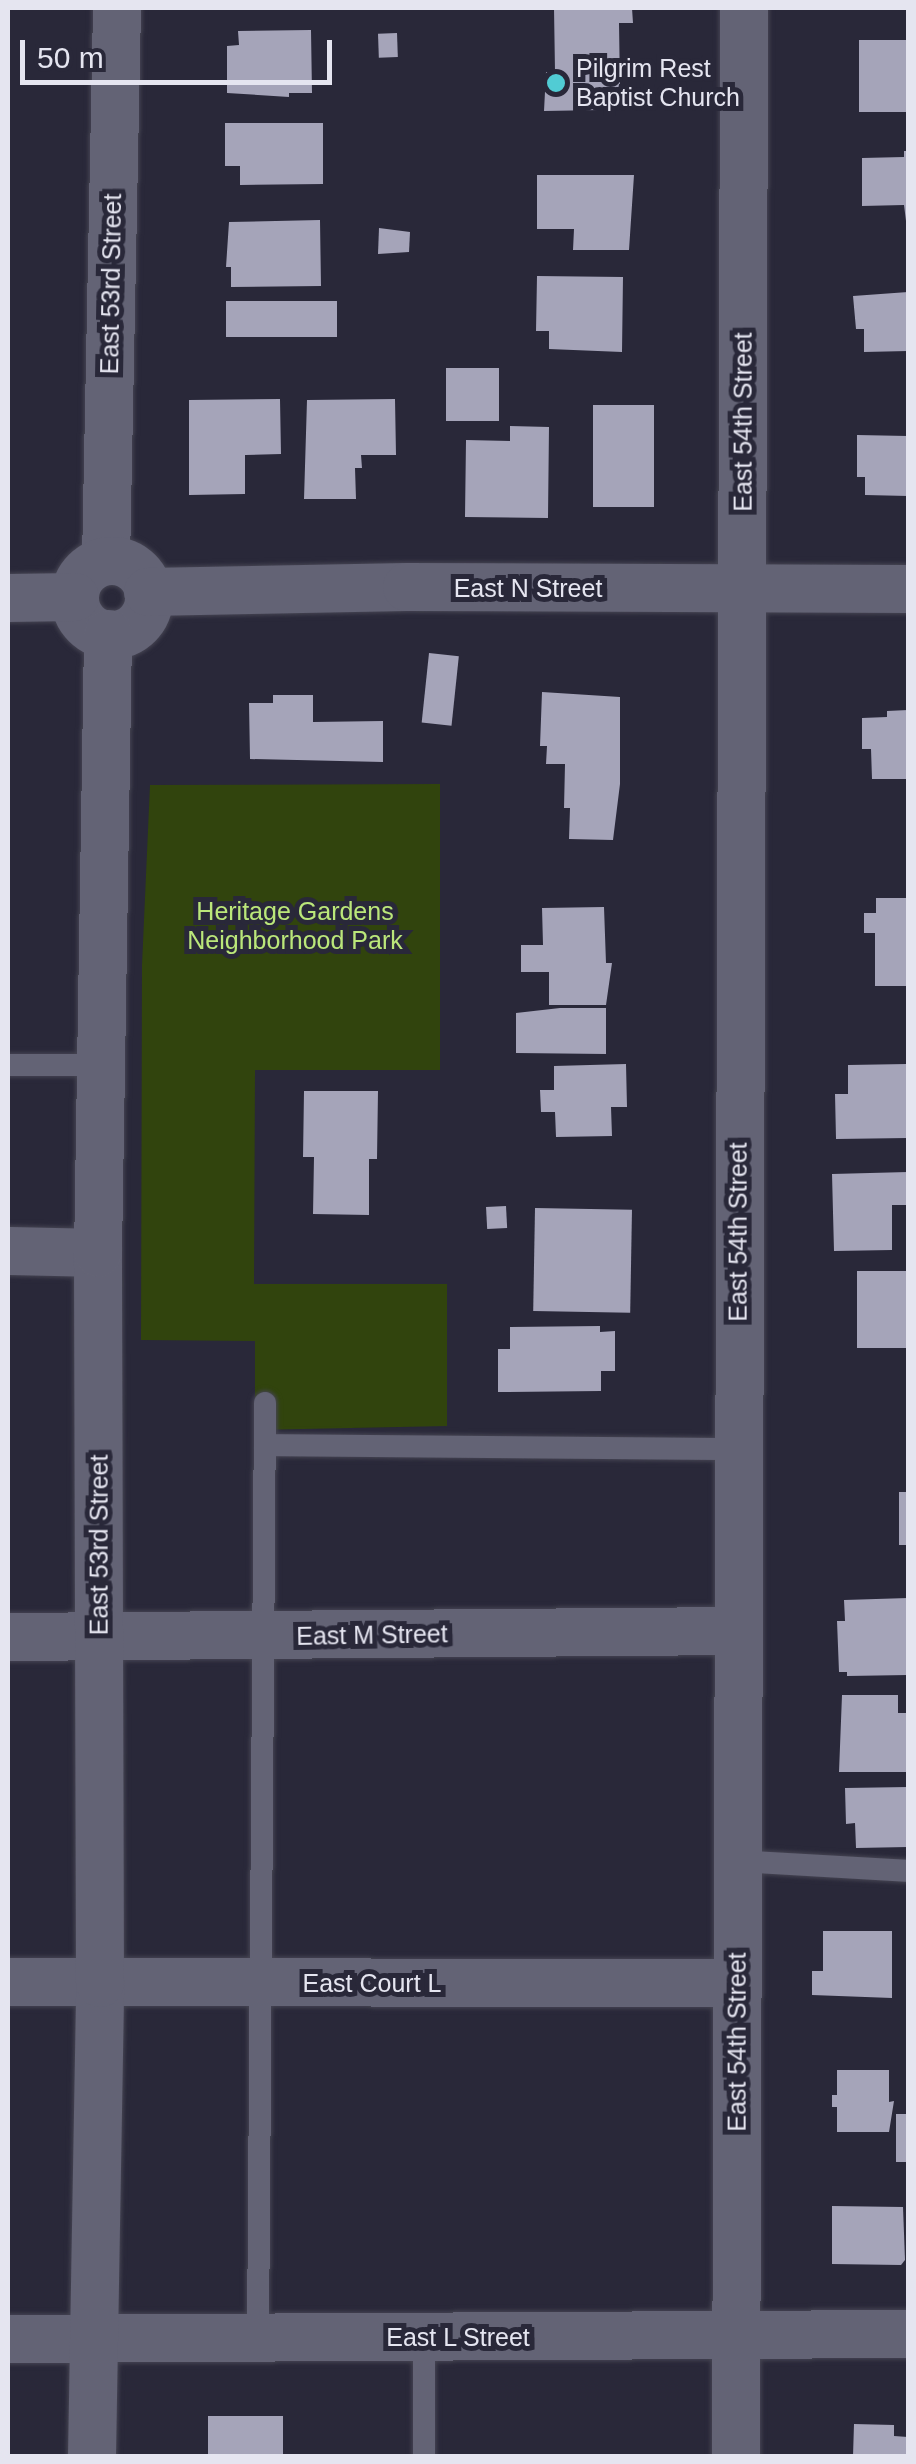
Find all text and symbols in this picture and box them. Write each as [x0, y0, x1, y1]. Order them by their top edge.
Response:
scale bar [25, 20, 338, 82]
text: 50 m [37, 41, 104, 74]
place label: Pilgrim Rest Baptist Church [576, 54, 740, 113]
marker: Pilgrim Rest Baptist Church [545, 72, 567, 94]
street label: East 53rd Street [94, 193, 128, 375]
street label: East 54th Street [728, 332, 758, 512]
street label: East N Street [454, 573, 602, 603]
park label: Heritage Gardens Neighborhood Park [187, 897, 403, 956]
street label: East 54th Street [723, 1142, 753, 1322]
street label: East 53rd Street [84, 1455, 114, 1635]
street label: East M Street [296, 1619, 448, 1651]
street label: East 54th Street [722, 1952, 752, 2132]
street label: East Court L [303, 1968, 441, 1998]
street label: East L Street [386, 2322, 530, 2352]

